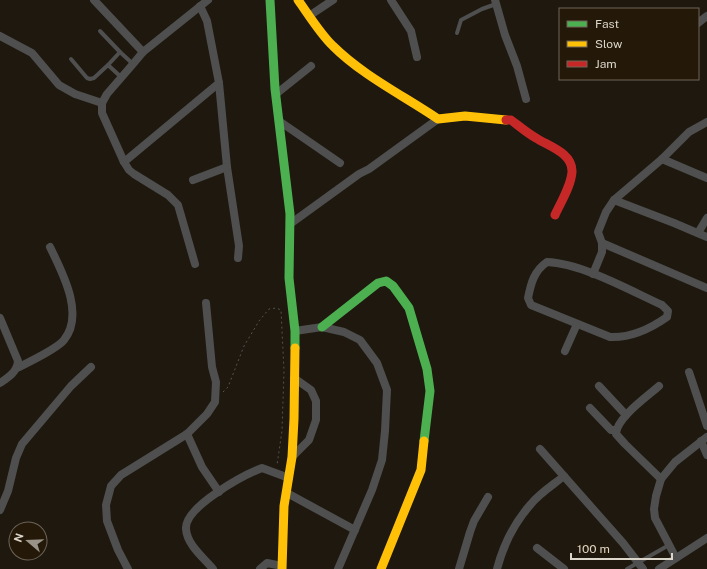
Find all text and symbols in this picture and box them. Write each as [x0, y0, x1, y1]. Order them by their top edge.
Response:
legend [559, 8, 699, 80]
text: Fast [595, 17, 620, 31]
text: Slow [595, 37, 623, 51]
text: Jam [595, 57, 617, 71]
north arrow [8, 521, 48, 561]
text: N [11, 532, 26, 544]
scale bar [571, 535, 672, 561]
text: 100 m [577, 542, 610, 556]

